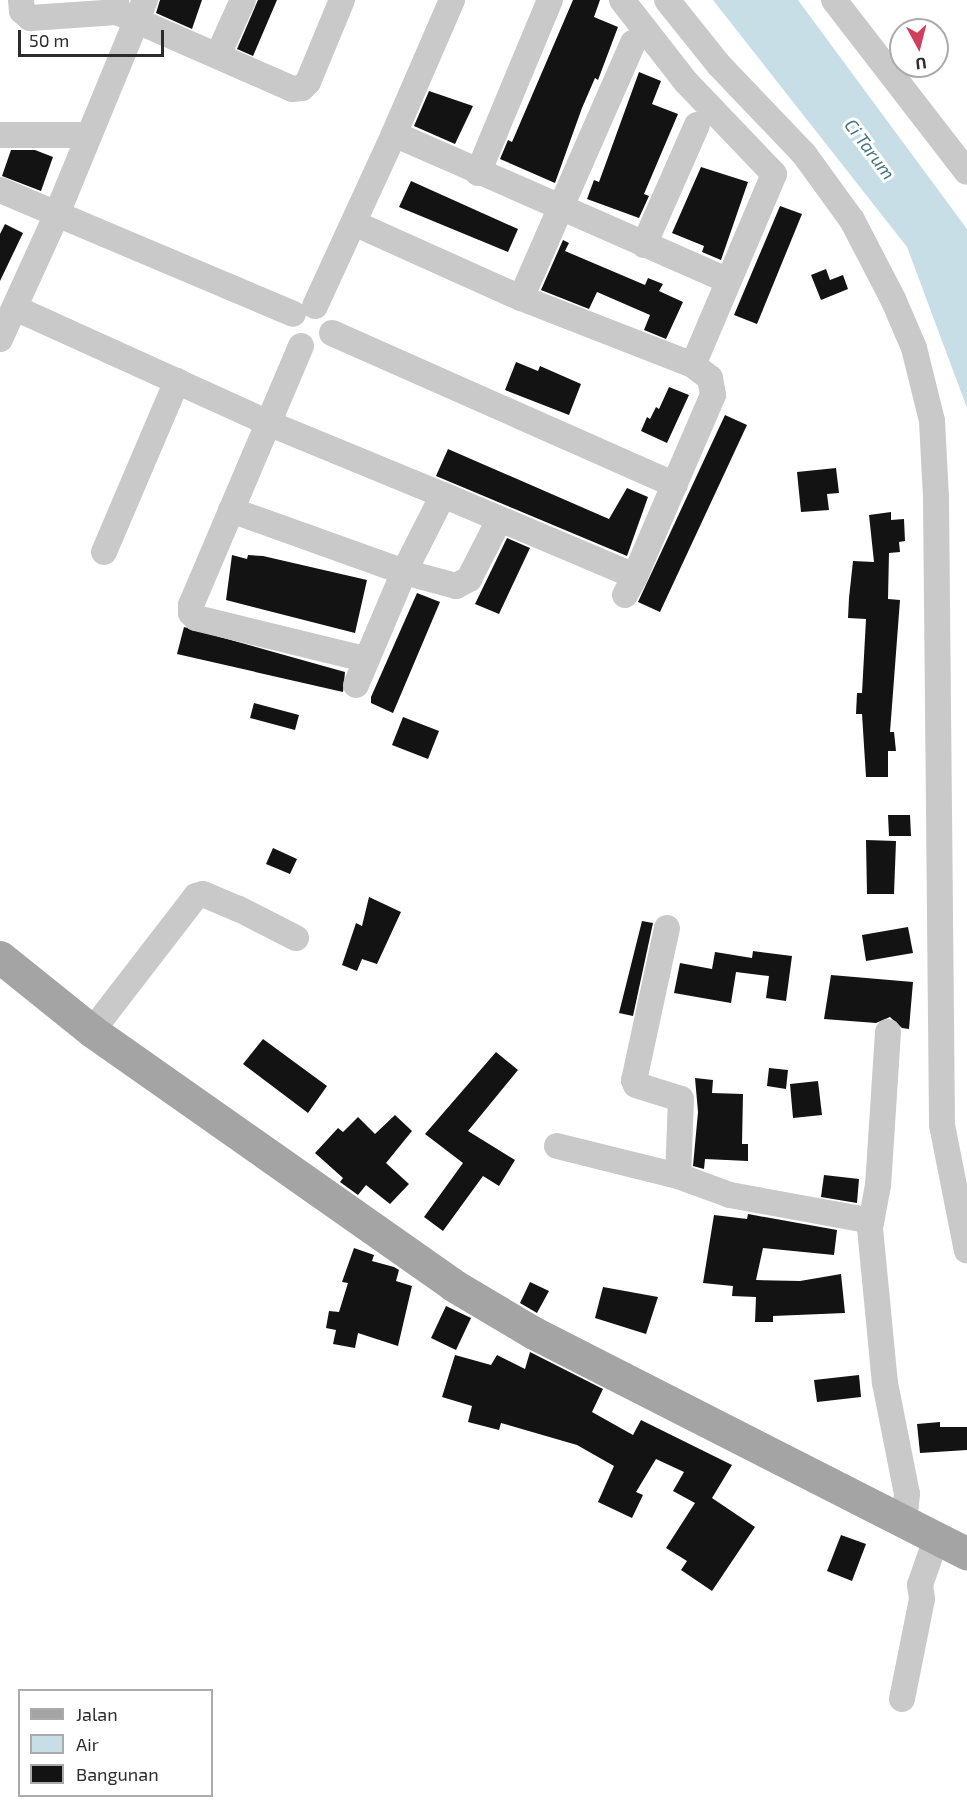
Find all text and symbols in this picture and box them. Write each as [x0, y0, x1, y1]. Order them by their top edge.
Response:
scale bar [21, 18, 166, 56]
north arrow [889, 18, 949, 78]
text: 50 m [29, 29, 69, 51]
text: U [914, 54, 928, 74]
water label: Ci Tarum [840, 114, 900, 184]
legend [18, 1689, 213, 1797]
text: Jalan [76, 1703, 118, 1725]
text: Air [76, 1733, 99, 1755]
text: Bangunan [76, 1763, 159, 1785]

